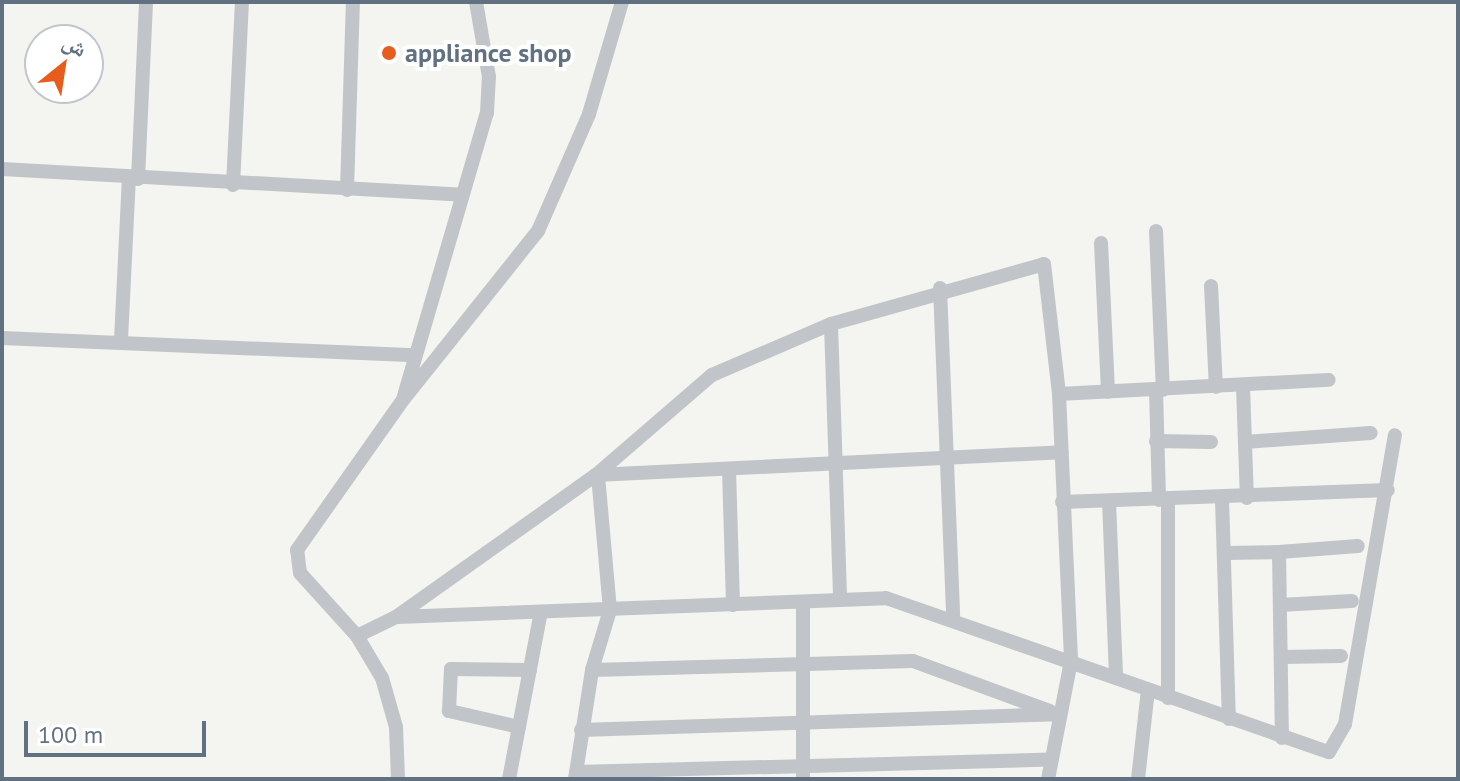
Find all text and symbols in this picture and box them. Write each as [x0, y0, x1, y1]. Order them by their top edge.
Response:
north arrow [24, 24, 104, 104]
text: ش [58, 27, 92, 63]
place label: appliance shop [405, 37, 571, 69]
marker: appliance shop [380, 44, 398, 62]
scale bar [28, 705, 210, 755]
text: 100 m [38, 719, 103, 750]

